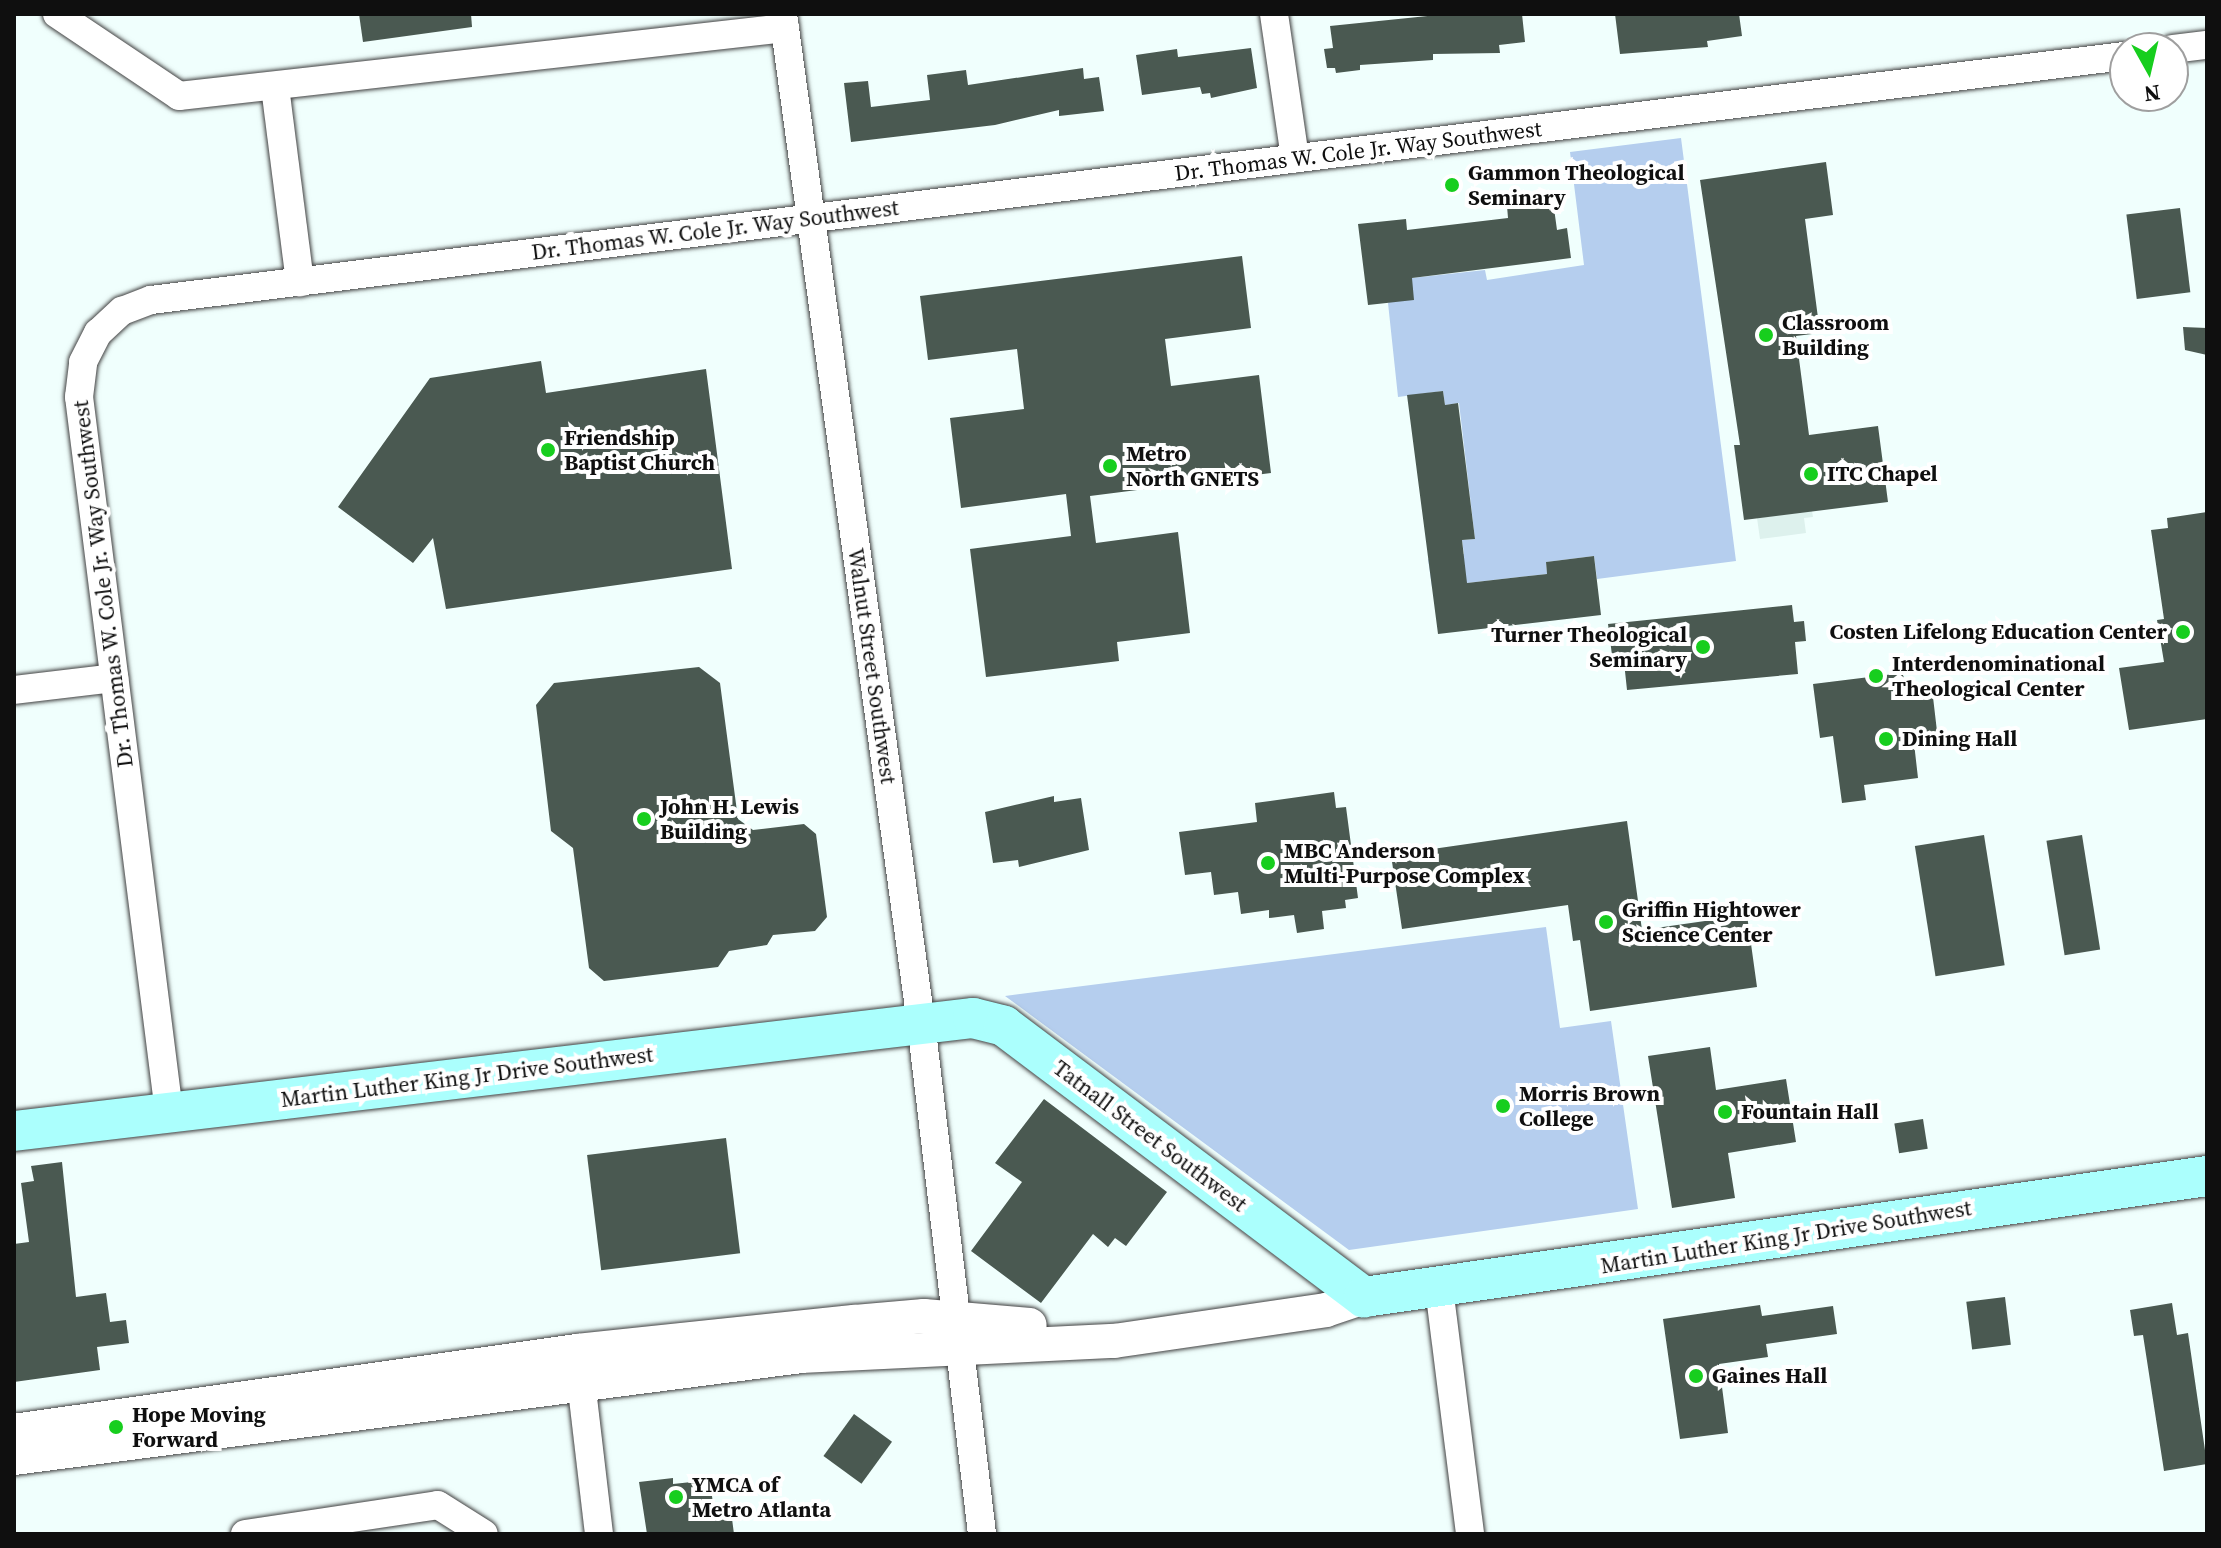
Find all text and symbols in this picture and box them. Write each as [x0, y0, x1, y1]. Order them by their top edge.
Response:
north arrow [2109, 32, 2189, 112]
text: N [2142, 78, 2162, 110]
street label: Dr. Thomas W. Cole Jr. Way Southwest [1172, 115, 1544, 187]
place label: Gammon Theological Seminary [1468, 159, 1685, 210]
marker: Gammon Theological Seminary [1443, 176, 1461, 194]
street label: Dr. Thomas W. Cole Jr. Way Southwest [529, 194, 901, 266]
place label: Classroom Building [1782, 309, 1889, 360]
marker: Classroom Building [1757, 326, 1775, 344]
street label: Dr. Thomas W. Cole Jr. Way Southwest [67, 398, 139, 770]
place label: Friendship Baptist Church [564, 424, 715, 476]
place label: Metro North GNETS [1126, 440, 1259, 492]
marker: Friendship Baptist Church [539, 441, 557, 459]
marker: Metro North GNETS [1101, 457, 1119, 475]
place label: ITC Chapel [1827, 461, 1938, 487]
marker: ITC Chapel [1802, 465, 1820, 483]
street label: Walnut Street Southwest [842, 546, 902, 786]
place label: Costen Lifelong Education Center [1829, 619, 2167, 645]
place label: Turner Theological Seminary [1491, 621, 1687, 672]
marker: Costen Lifelong Education Center [2174, 623, 2192, 641]
marker: Turner Theological Seminary [1694, 638, 1712, 656]
place label: Interdenominational Theological Center [1892, 650, 2105, 702]
marker: Interdenominational Theological Center [1867, 667, 1885, 685]
place label: Dining Hall [1902, 726, 2017, 752]
marker: Dining Hall [1877, 730, 1895, 748]
place label: John H. Lewis Building [660, 793, 799, 844]
marker: John H. Lewis Building [635, 810, 653, 828]
place label: MBC Anderson Multi-Purpose Complex [1284, 837, 1525, 888]
marker: MBC Anderson Multi-Purpose Complex [1259, 854, 1277, 872]
place label: Griffin Hightower Science Center [1622, 896, 1801, 948]
marker: Griffin Hightower Science Center [1597, 913, 1615, 931]
street label: Martin Luther King Jr Drive Southwest [279, 1041, 655, 1113]
street label: Tatnall Street Southwest [1048, 1055, 1252, 1217]
place label: Morris Brown College [1519, 1080, 1660, 1132]
marker: Morris Brown College [1494, 1097, 1512, 1115]
place label: Fountain Hall [1741, 1099, 1879, 1125]
marker: Fountain Hall [1716, 1103, 1734, 1121]
street label: Martin Luther King Jr Drive Southwest [1599, 1195, 1973, 1279]
place label: Gaines Hall [1712, 1363, 1827, 1389]
marker: Gaines Hall [1687, 1367, 1705, 1385]
place label: Hope Moving Forward [132, 1401, 266, 1452]
marker: Hope Moving Forward [107, 1418, 125, 1436]
place label: YMCA of Metro Atlanta [692, 1471, 831, 1522]
marker: YMCA of Metro Atlanta [667, 1488, 685, 1506]

